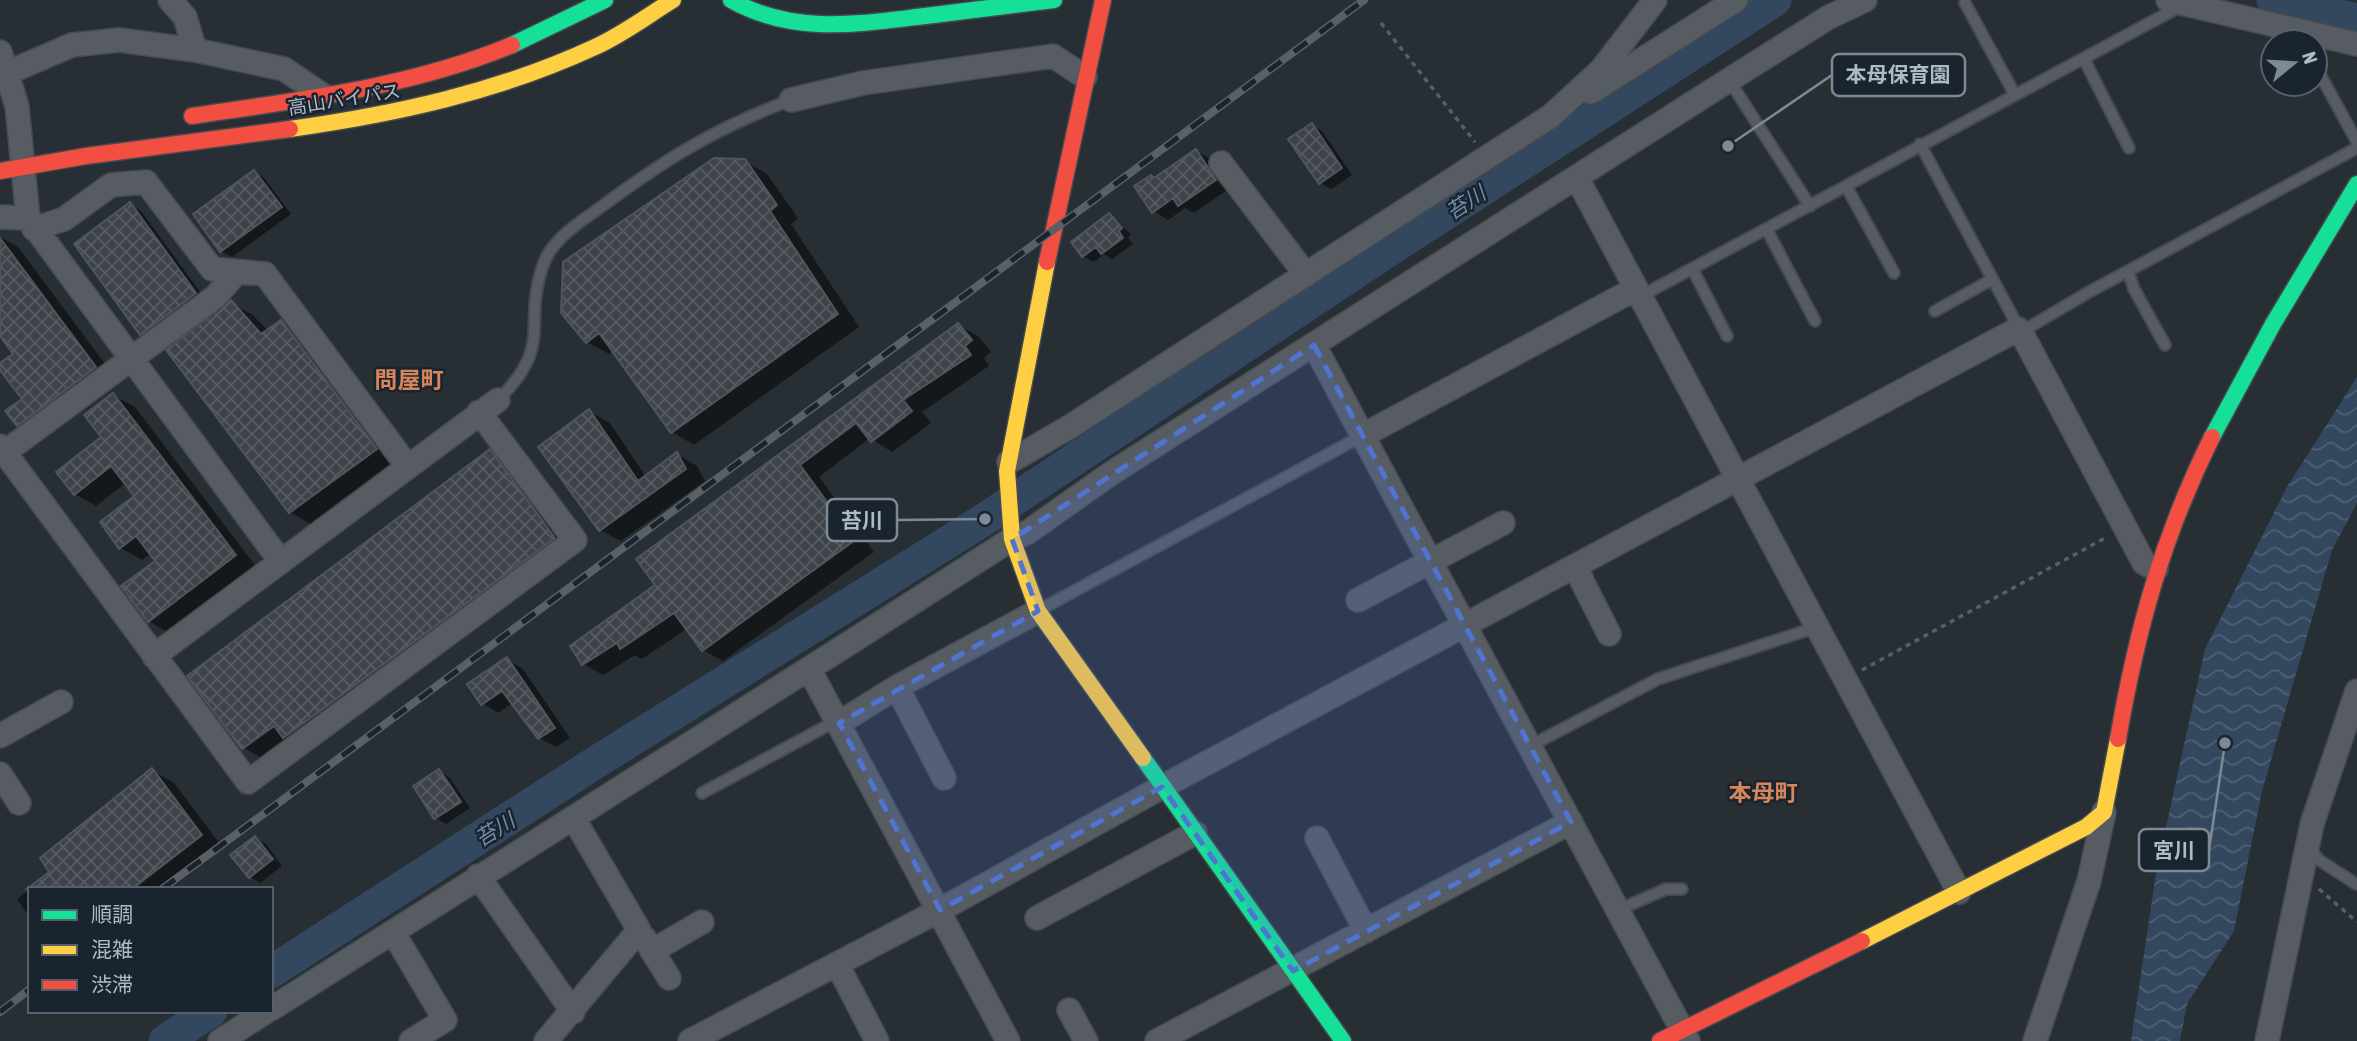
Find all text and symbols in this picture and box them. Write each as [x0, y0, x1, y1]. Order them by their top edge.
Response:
north arrow [2259, 28, 2329, 98]
text: N [2298, 49, 2322, 66]
callout: 本母保育園 [1832, 54, 1965, 96]
text: 本母保育園 [1846, 62, 1951, 86]
street label: 高山バイパス [286, 79, 402, 119]
water label: 苔川 [1441, 180, 1491, 224]
district label: 問屋町 [375, 367, 444, 393]
callout: 苔川 [827, 499, 897, 541]
text: 苔川 [841, 508, 883, 532]
district label: 本母町 [1729, 780, 1798, 806]
water label: 苔川 [470, 807, 520, 850]
callout: 宮川 [2139, 829, 2209, 871]
text: 宮川 [2153, 838, 2195, 862]
legend [28, 887, 273, 1013]
text: 順調 [91, 902, 133, 926]
text: 混雑 [91, 937, 133, 961]
text: 渋滞 [91, 972, 133, 996]

